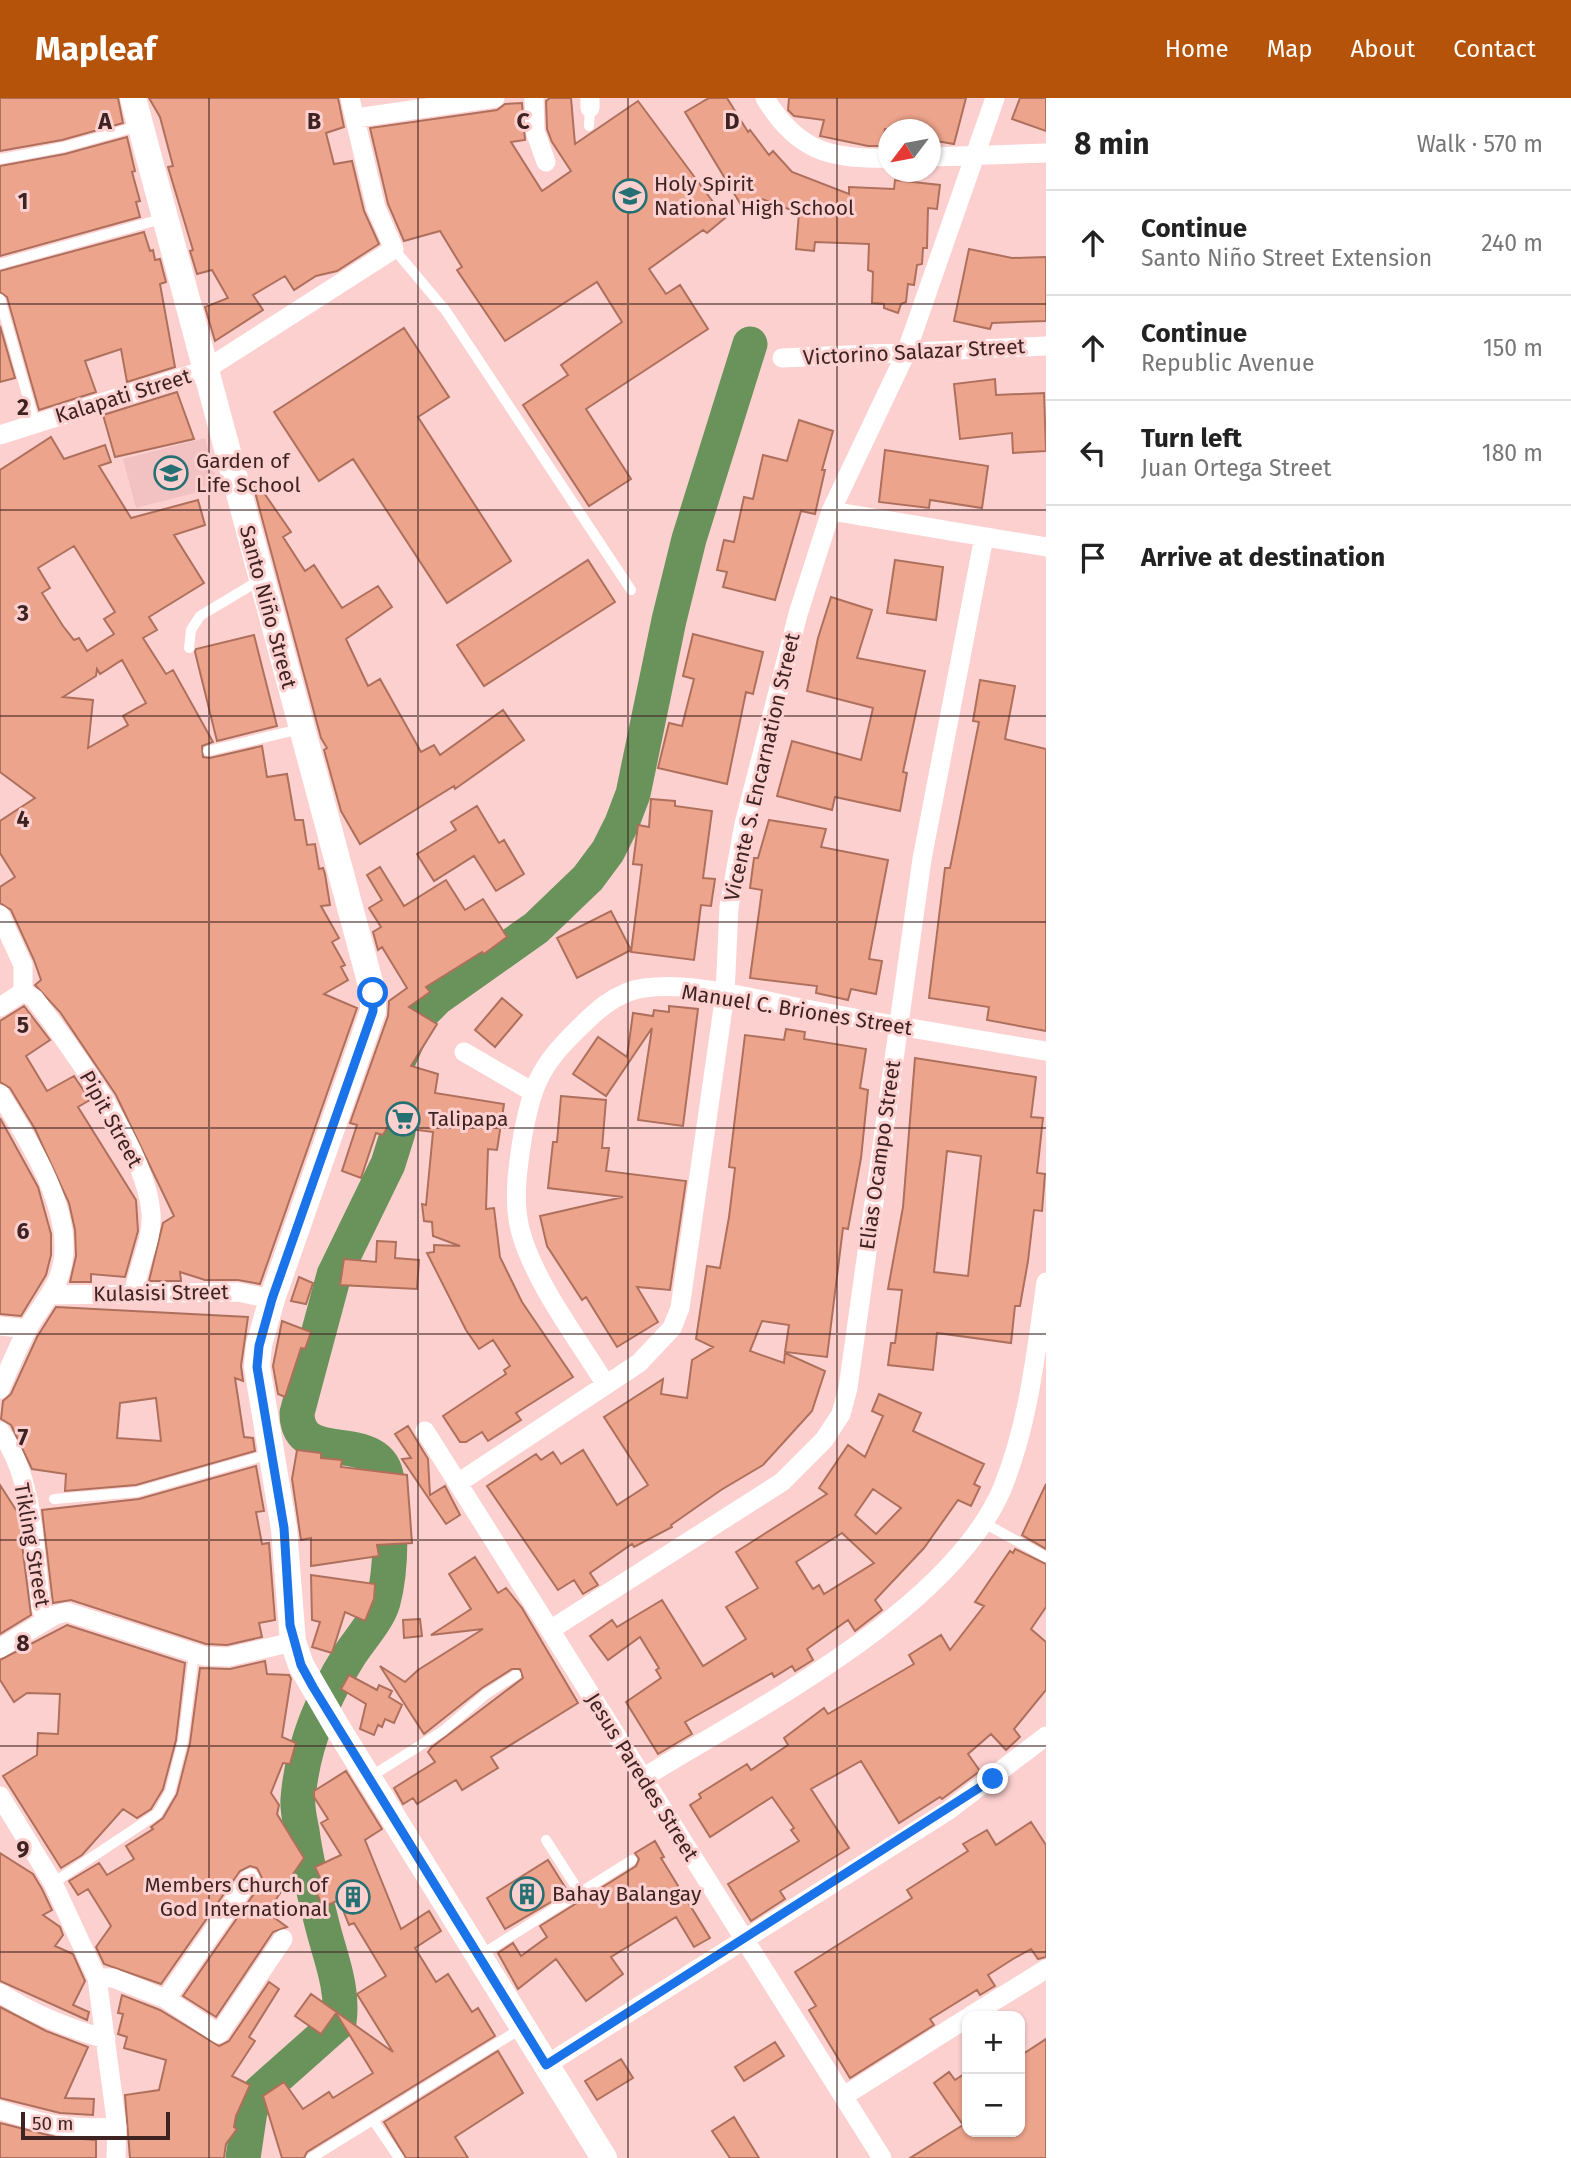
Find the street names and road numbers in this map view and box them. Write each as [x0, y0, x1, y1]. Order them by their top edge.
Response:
street label: Victorino Salazar Street [802, 333, 1026, 371]
street label: Kalapati Street [52, 363, 194, 429]
street label: Santo Niño Street [234, 523, 302, 692]
street label: Vicente S. Encarnation Street [718, 630, 806, 904]
street label: Manuel C. Briones Street [680, 979, 914, 1041]
street label: Elias Ocampo Street [854, 1058, 906, 1251]
street label: Pipit Street [74, 1066, 148, 1172]
street label: Kulasisi Street [93, 1279, 229, 1307]
street label: Tikling Street [8, 1481, 56, 1609]
street label: Jesus Paredes Street [580, 1688, 704, 1866]

